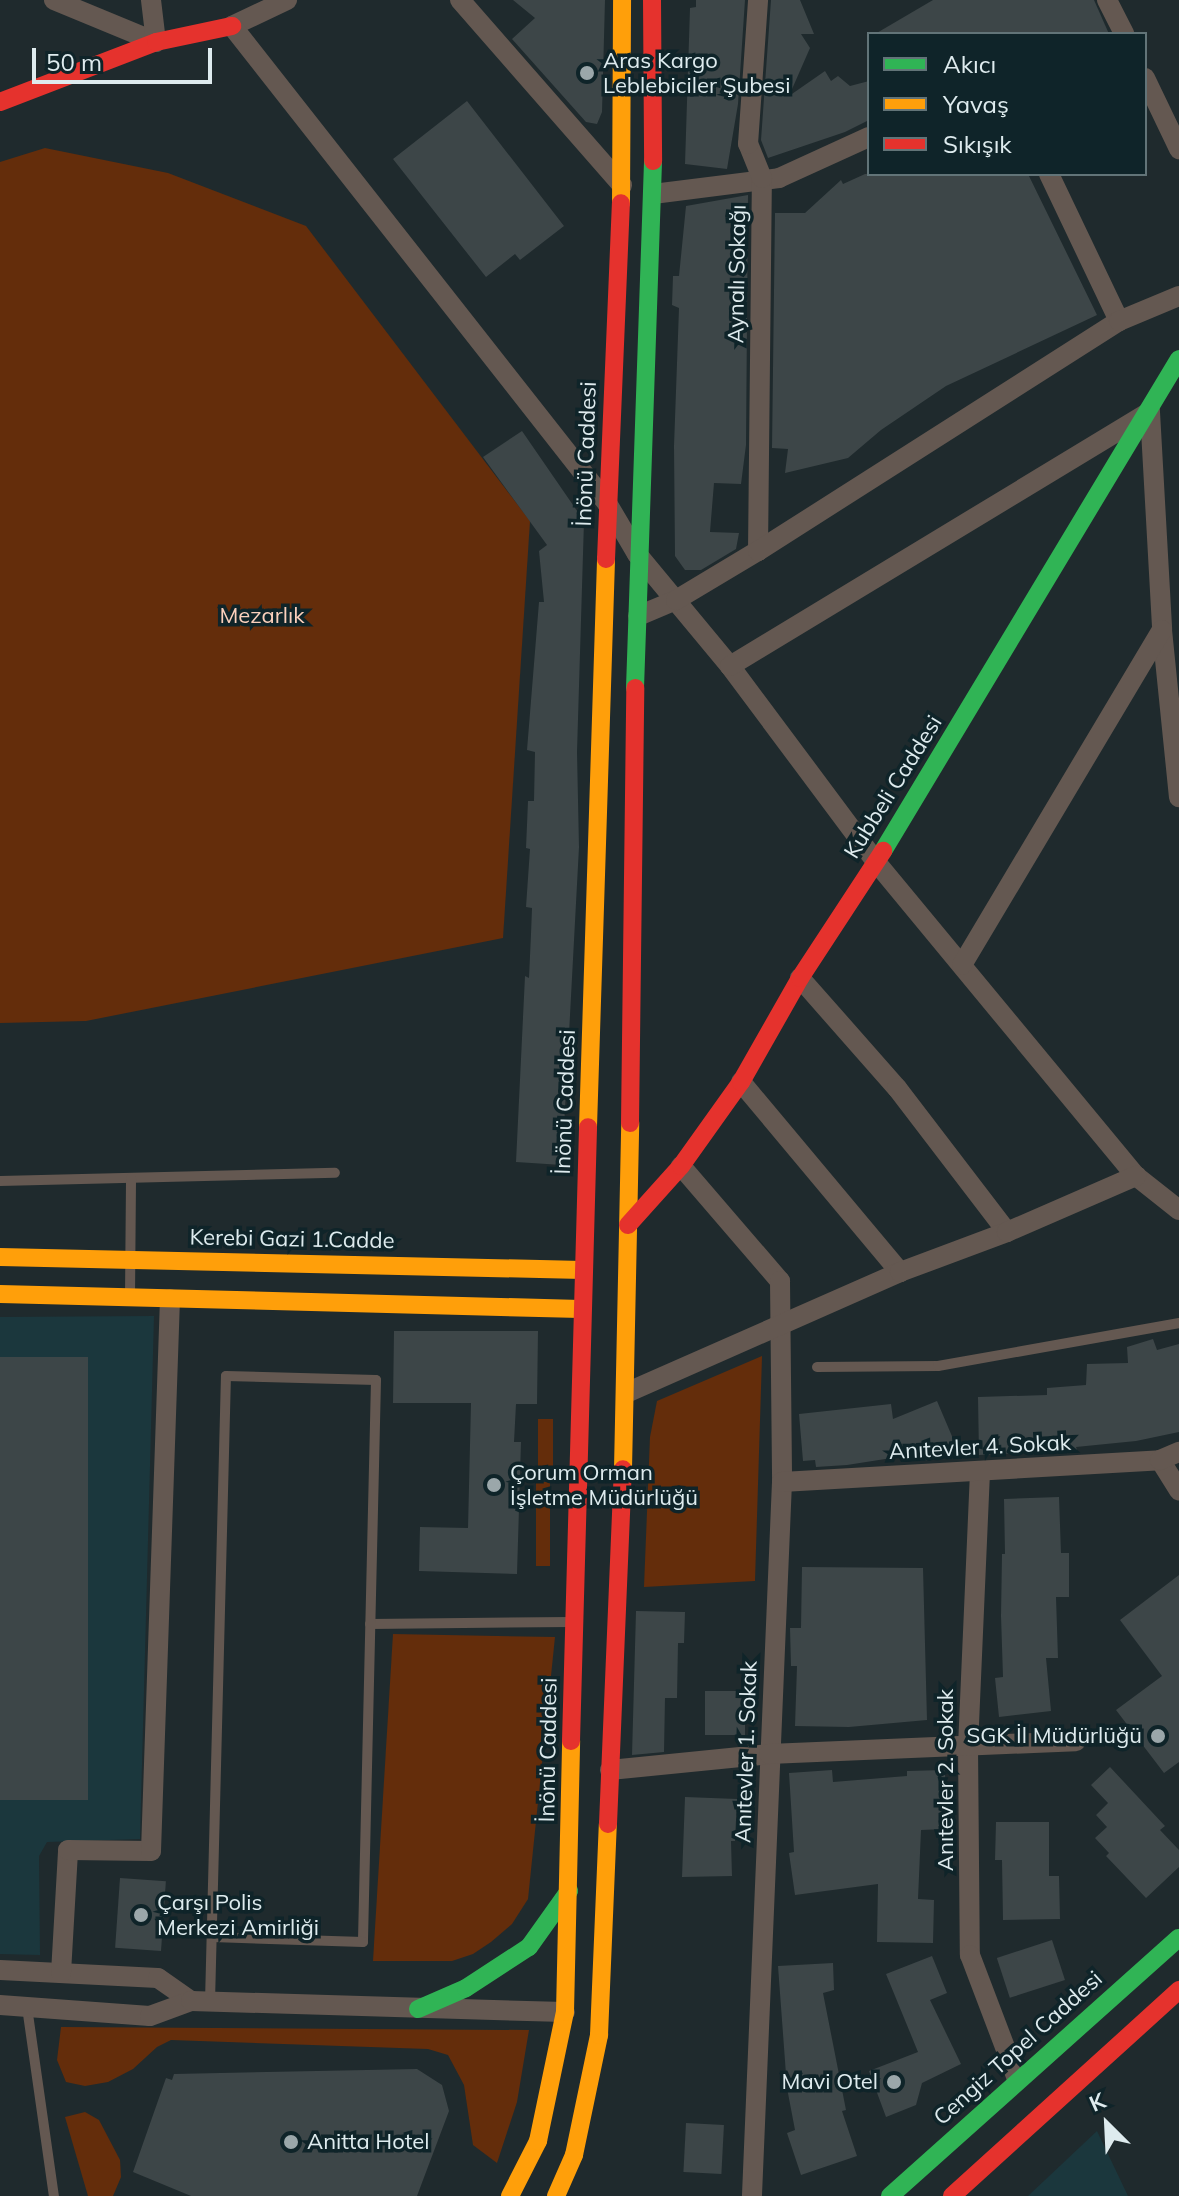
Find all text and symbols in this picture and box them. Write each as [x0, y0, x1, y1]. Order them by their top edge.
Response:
scale bar [36, 32, 216, 82]
legend [867, 32, 1147, 176]
text: 50 m [46, 47, 102, 77]
place label: Aras Kargo Leblebiciler Şubesi [603, 47, 790, 98]
text: Akıcı [943, 49, 996, 79]
marker: Aras Kargo Leblebiciler Şubesi [578, 64, 596, 82]
text: Yavaş [943, 89, 1009, 119]
text: Sıkışık [943, 129, 1012, 159]
street label: Aynalı Sokağı [723, 204, 751, 344]
street label: İnönü Caddesi [570, 381, 602, 527]
park label: Mezarlık [219, 603, 305, 629]
street label: Kubbeli Caddesi [839, 711, 947, 863]
street label: İnönü Caddesi [549, 1029, 581, 1175]
street label: Kerebi Gazi 1.Cadde [189, 1224, 395, 1254]
street label: Anıtevler 4. Sokak [888, 1429, 1072, 1465]
place label: Çorum Orman İşletme Müdürlüğü [510, 1459, 698, 1510]
marker: Çorum Orman İşletme Müdürlüğü [485, 1476, 503, 1494]
street label: Anıtevler 1. Sokak [730, 1660, 762, 1844]
street label: İnönü Caddesi [534, 1677, 562, 1823]
street label: Anıtevler 2. Sokak [933, 1689, 959, 1871]
place label: SGK İl Müdürlüğü [967, 1723, 1142, 1749]
marker: SGK İl Müdürlüğü [1149, 1727, 1167, 1745]
place label: Çarşı Polis Merkezi Amirliği [157, 1889, 319, 1940]
marker: Çarşı Polis Merkezi Amirliği [132, 1906, 150, 1924]
street label: Cengiz Topel Caddesi [928, 1965, 1108, 2131]
place label: Mavi Otel [782, 2069, 878, 2095]
marker: Mavi Otel [885, 2073, 903, 2091]
north arrow [1067, 2084, 1147, 2164]
text: K [1085, 2086, 1110, 2118]
place label: Anitta Hotel [307, 2129, 429, 2155]
marker: Anitta Hotel [282, 2133, 300, 2151]

